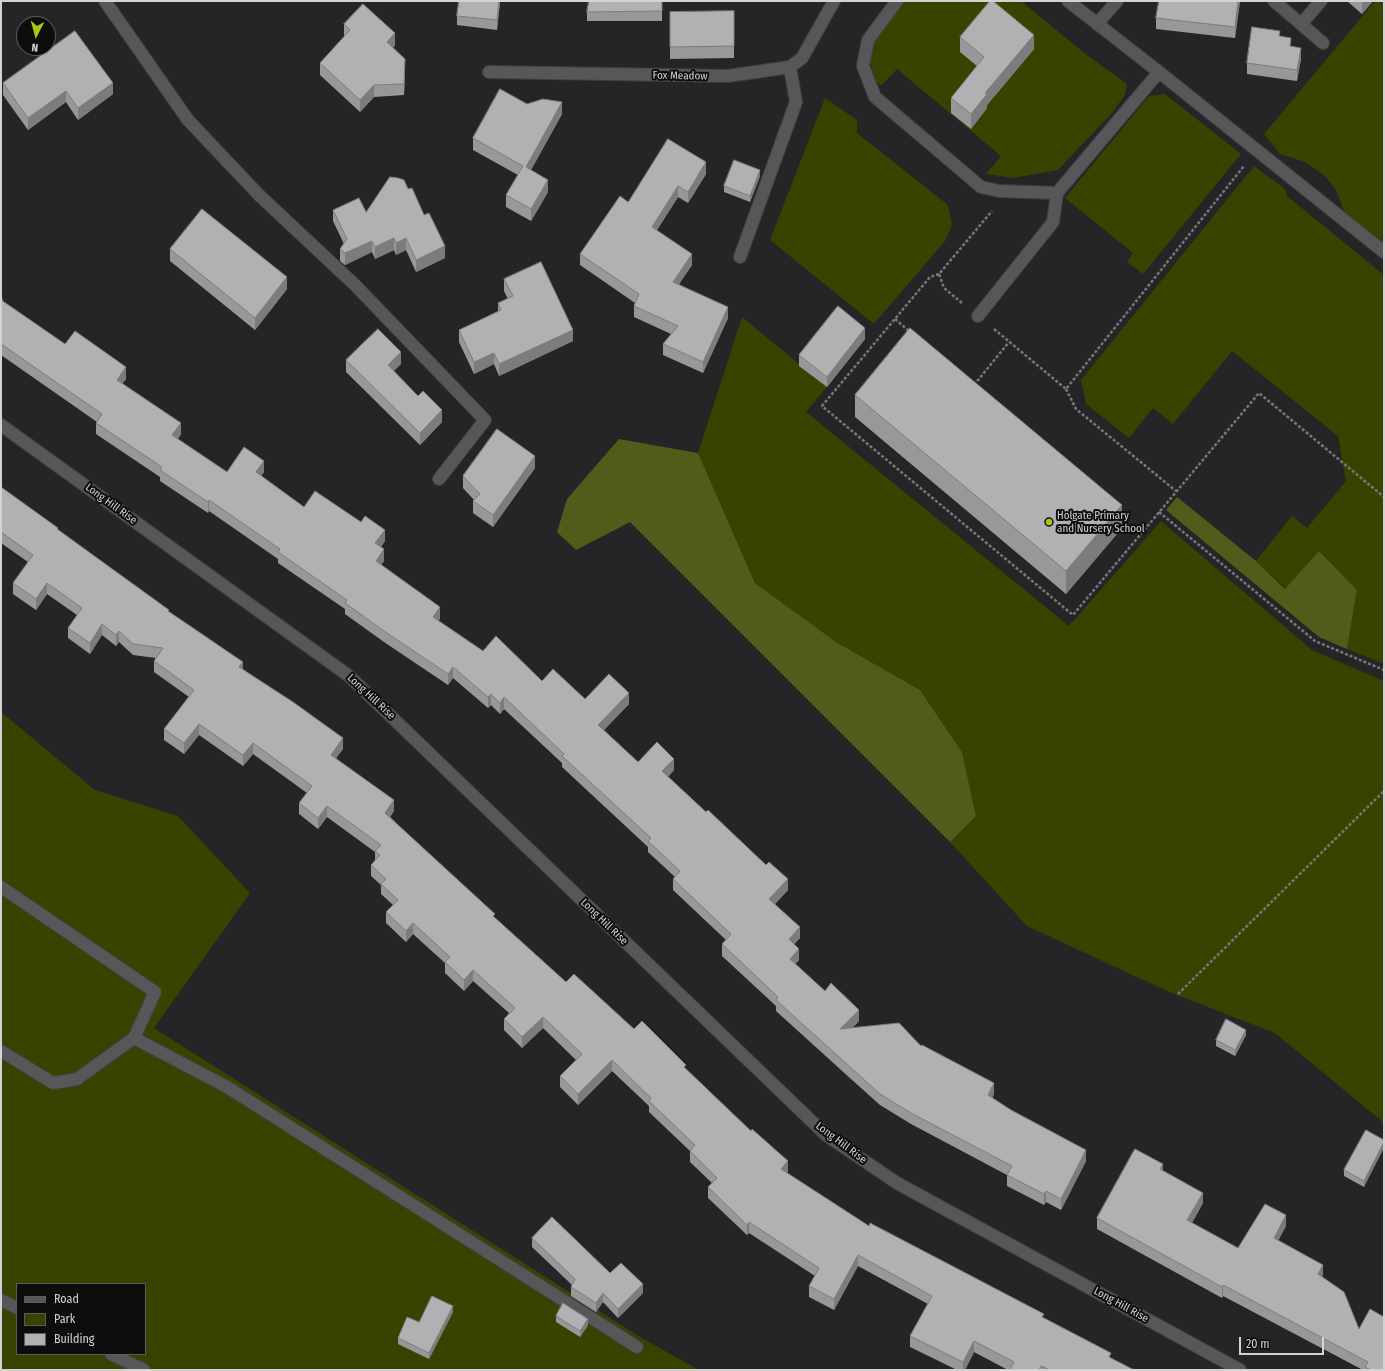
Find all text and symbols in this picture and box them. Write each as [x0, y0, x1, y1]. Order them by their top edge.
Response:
north arrow [16, 16, 56, 56]
text: N [31, 41, 39, 54]
street label: Fox Meadow [652, 69, 708, 83]
street label: Long Hill Rise [83, 481, 139, 527]
place label: Holgate Primary and Nursery School [1057, 509, 1145, 535]
marker: Holgate Primary and Nursery School [1044, 517, 1054, 527]
street label: Long Hill Rise [344, 671, 398, 723]
street label: Long Hill Rise [578, 896, 630, 948]
street label: Long Hill Rise [813, 1119, 869, 1167]
legend [16, 1283, 146, 1355]
street label: Long Hill Rise [1091, 1285, 1151, 1325]
text: Road [54, 1292, 79, 1306]
text: Park [54, 1312, 75, 1326]
scale bar [1241, 1329, 1326, 1355]
text: Building [54, 1332, 94, 1346]
text: 20 m [1246, 1337, 1270, 1351]

